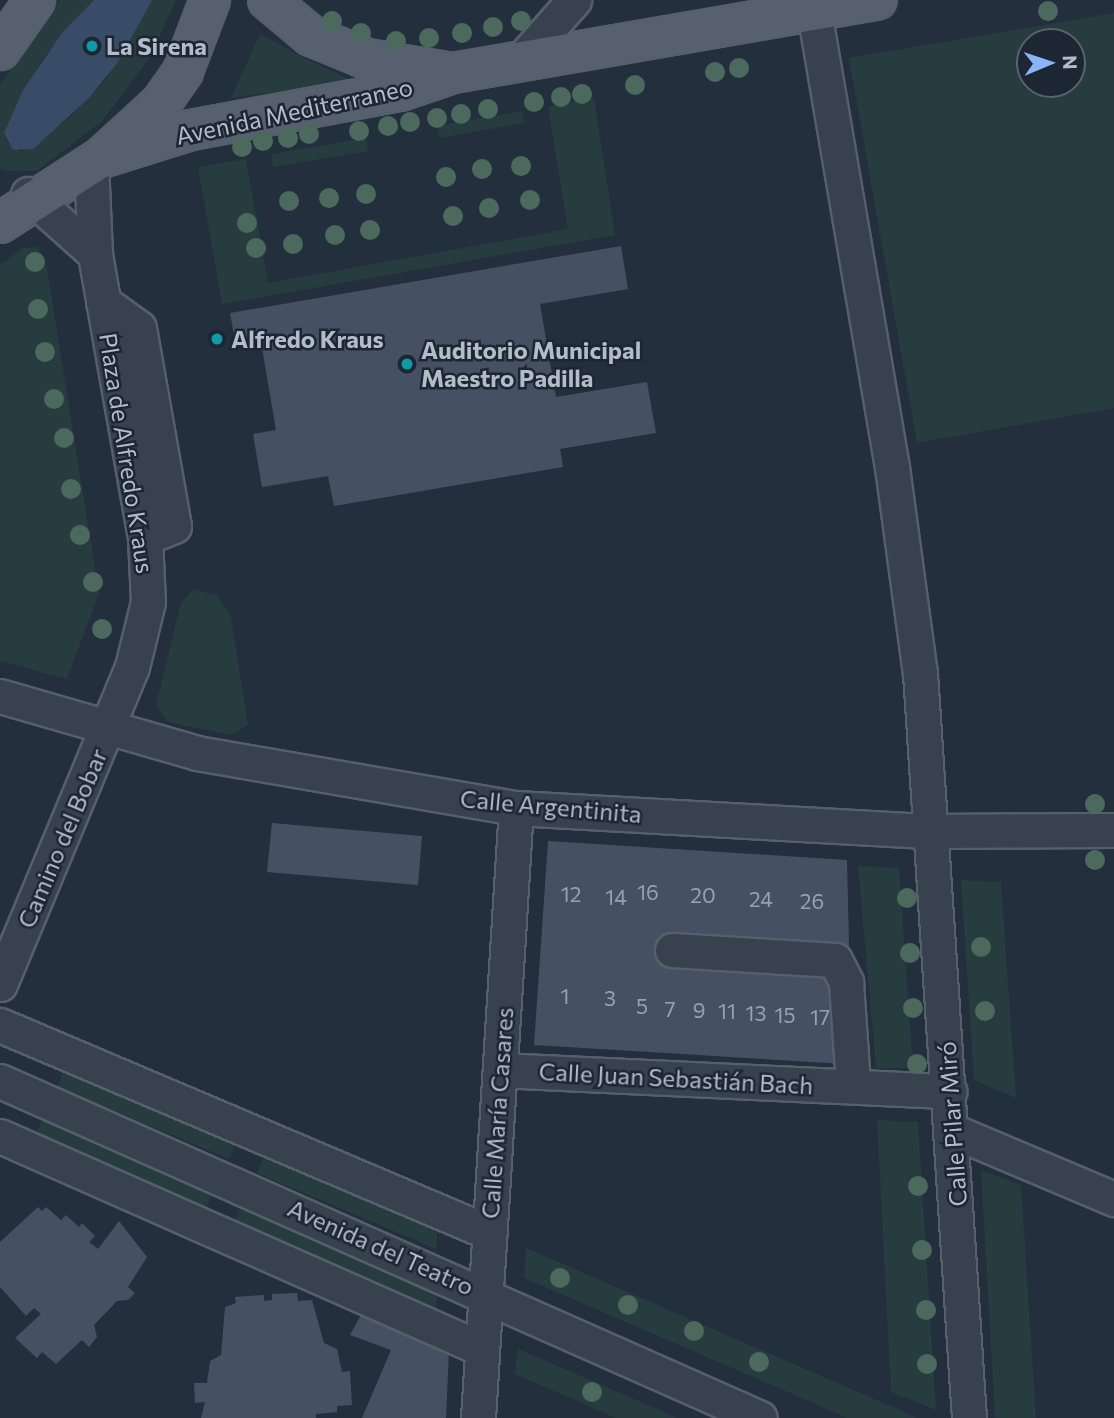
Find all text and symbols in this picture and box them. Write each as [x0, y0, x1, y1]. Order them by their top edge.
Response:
north arrow [1016, 28, 1086, 98]
place label: La Sirena [106, 32, 207, 60]
marker: La Sirena [84, 38, 100, 54]
text: N [1059, 55, 1082, 70]
street label: Avenida Mediterraneo [173, 72, 415, 150]
place label: Alfredo Kraus [231, 325, 384, 353]
street label: Plaza de Alfredo Kraus [94, 331, 160, 575]
marker: Alfredo Kraus [209, 331, 225, 347]
place label: Auditorio Municipal Maestro Padilla [421, 336, 641, 392]
marker: Auditorio Municipal Maestro Padilla [399, 356, 415, 372]
street label: Camino del Bobar [11, 744, 113, 932]
street label: Calle Argentinita [459, 784, 643, 828]
house number: 16 [637, 879, 659, 905]
house number: 12 [561, 881, 581, 907]
house number: 20 [690, 882, 716, 908]
house number: 14 [605, 884, 627, 910]
house number: 24 [749, 886, 773, 912]
house number: 26 [800, 888, 824, 914]
house number: 1 [561, 983, 569, 1009]
house number: 3 [604, 985, 616, 1011]
house number: 5 [636, 993, 648, 1019]
house number: 7 [664, 996, 676, 1022]
house number: 9 [693, 997, 705, 1023]
house number: 11 [718, 998, 736, 1024]
house number: 13 [746, 1000, 766, 1026]
house number: 15 [774, 1002, 796, 1028]
house number: 17 [810, 1004, 830, 1030]
street label: Calle María Casares [475, 1006, 519, 1220]
street label: Calle Pilar Miró [932, 1041, 972, 1207]
street label: Calle Juan Sebastián Bach [538, 1056, 814, 1100]
street label: Avenida del Teatro [284, 1193, 478, 1301]

